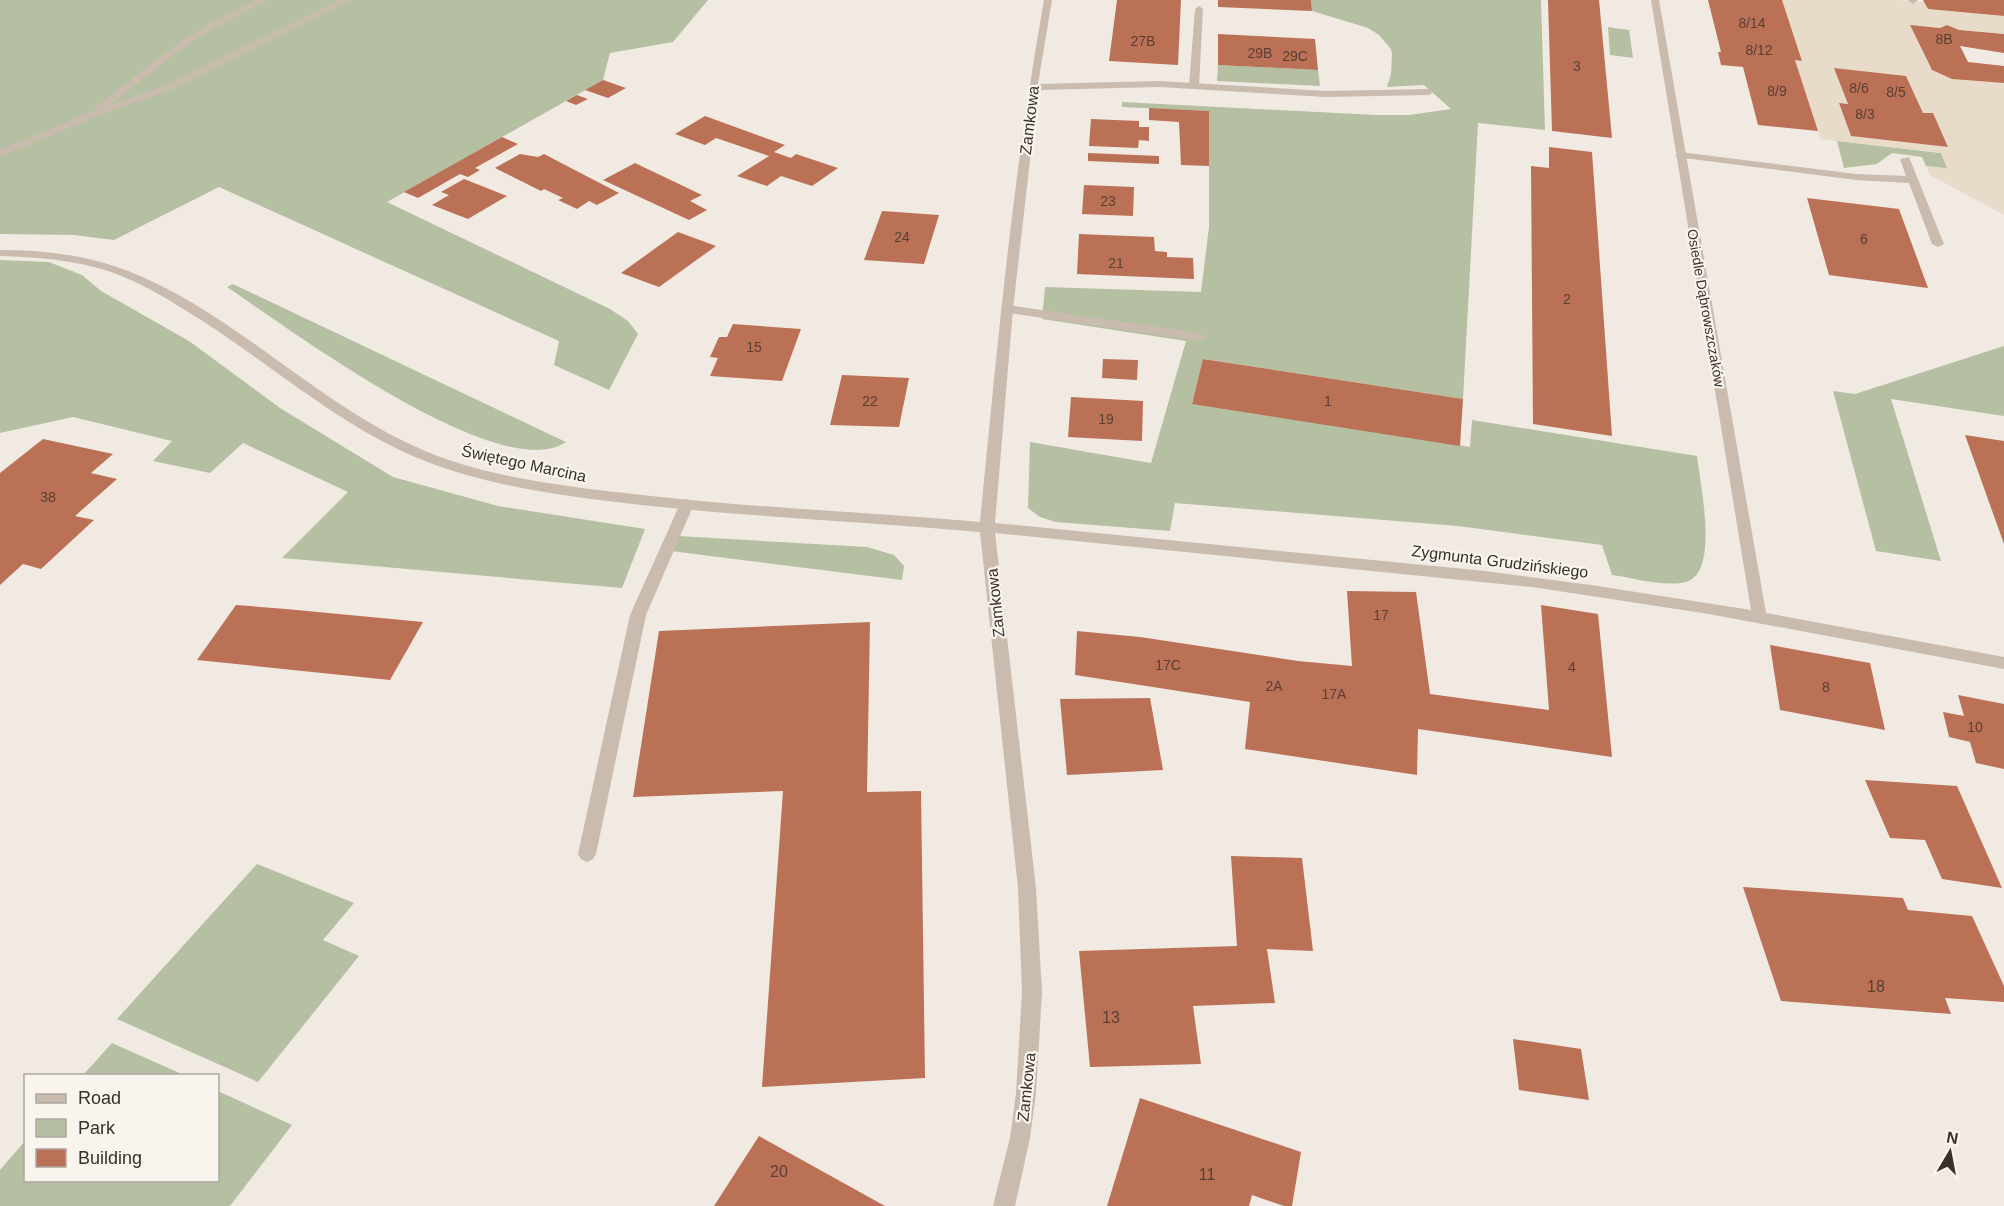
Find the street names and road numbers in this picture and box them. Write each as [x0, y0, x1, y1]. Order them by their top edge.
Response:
street label: Zamkowa [1017, 85, 1042, 156]
street label: Osiedle Dąbrowszczaków [1684, 228, 1728, 389]
street label: Świętego Marcina [460, 441, 588, 485]
street label: Zygmunta Grudzińskiego [1411, 542, 1589, 581]
street label: Zamkowa [983, 567, 1008, 638]
street label: Zamkowa [1014, 1052, 1039, 1122]

